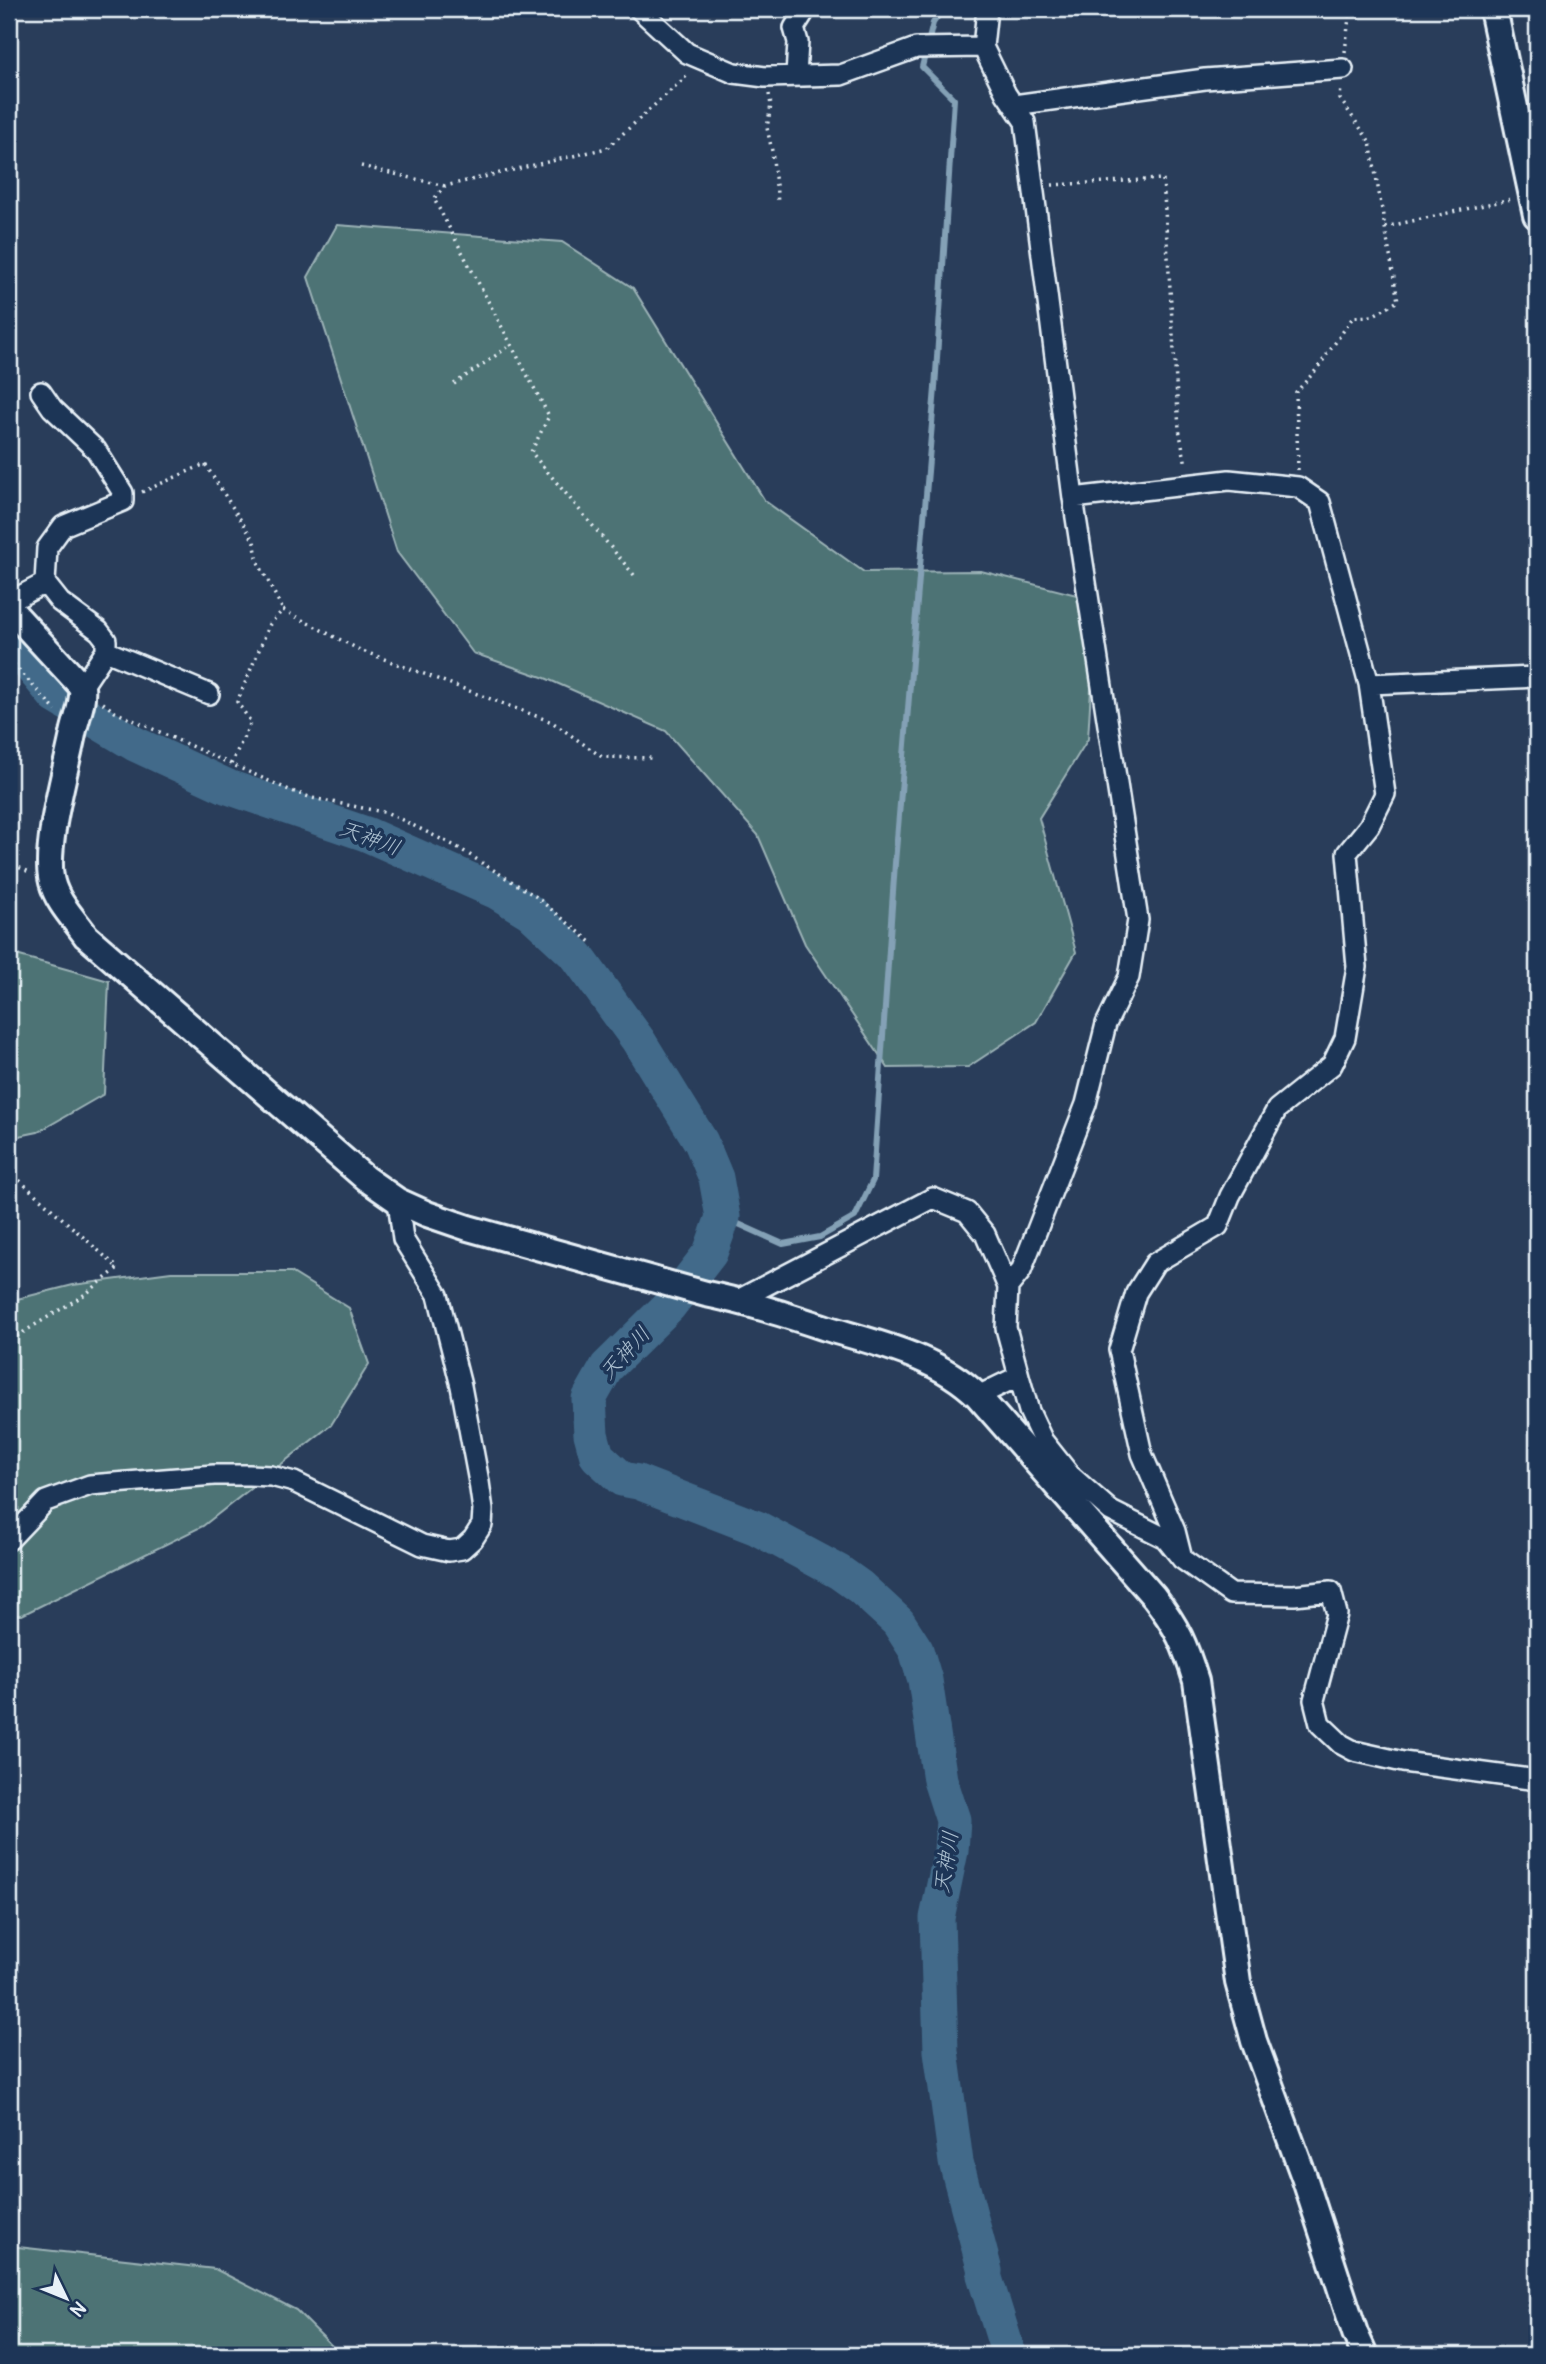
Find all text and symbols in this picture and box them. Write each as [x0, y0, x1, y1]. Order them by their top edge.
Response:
water label: 天神川 [336, 815, 404, 862]
water label: 天神川 [594, 1321, 656, 1386]
water label: 天神川 [928, 1829, 965, 1895]
north arrow [32, 2262, 102, 2332]
text: N [64, 2296, 91, 2322]

